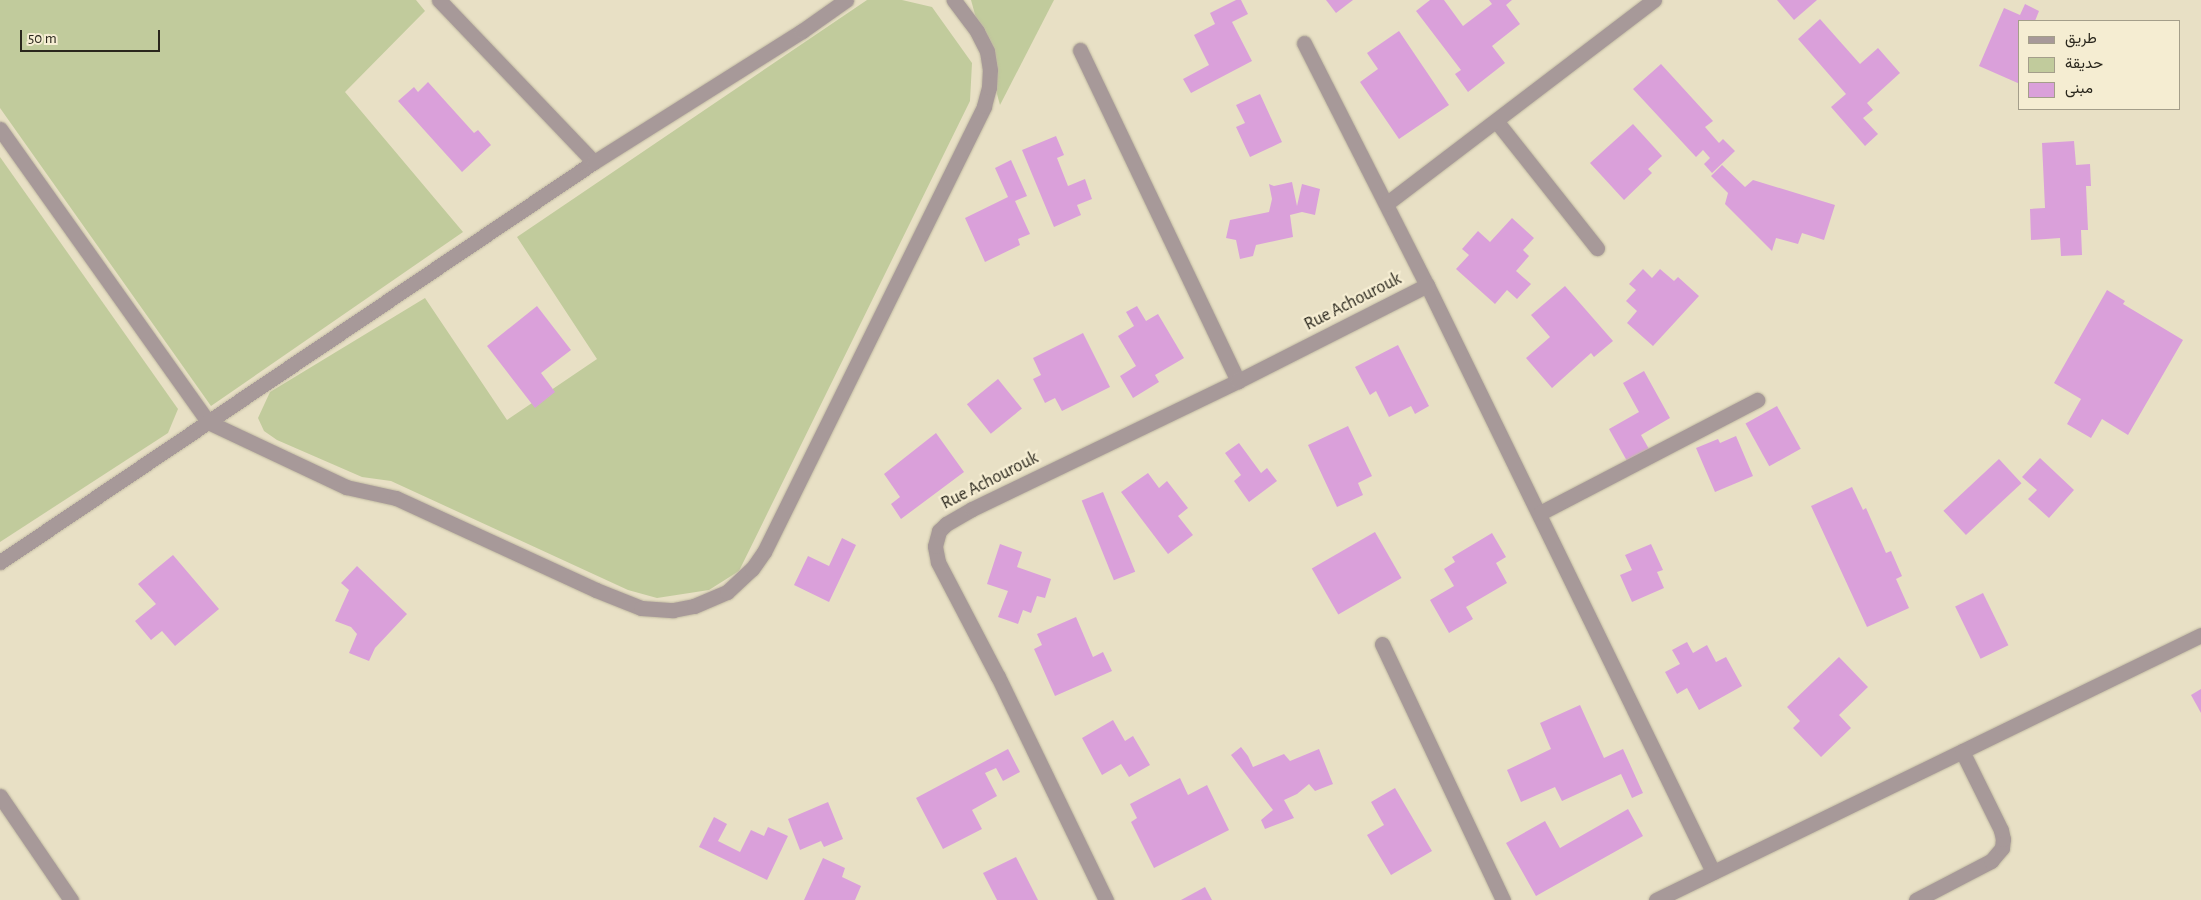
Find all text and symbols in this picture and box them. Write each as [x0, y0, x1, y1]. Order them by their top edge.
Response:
scale bar [22, 20, 162, 52]
legend [2018, 20, 2181, 110]
text: 50 m [28, 31, 57, 46]
text: طريق [2065, 31, 2097, 46]
text: حديقة [2065, 56, 2103, 71]
text: مبنى [2065, 81, 2093, 96]
street label: Rue Achourouk [1301, 268, 1405, 336]
street label: Rue Achourouk [938, 447, 1042, 515]

